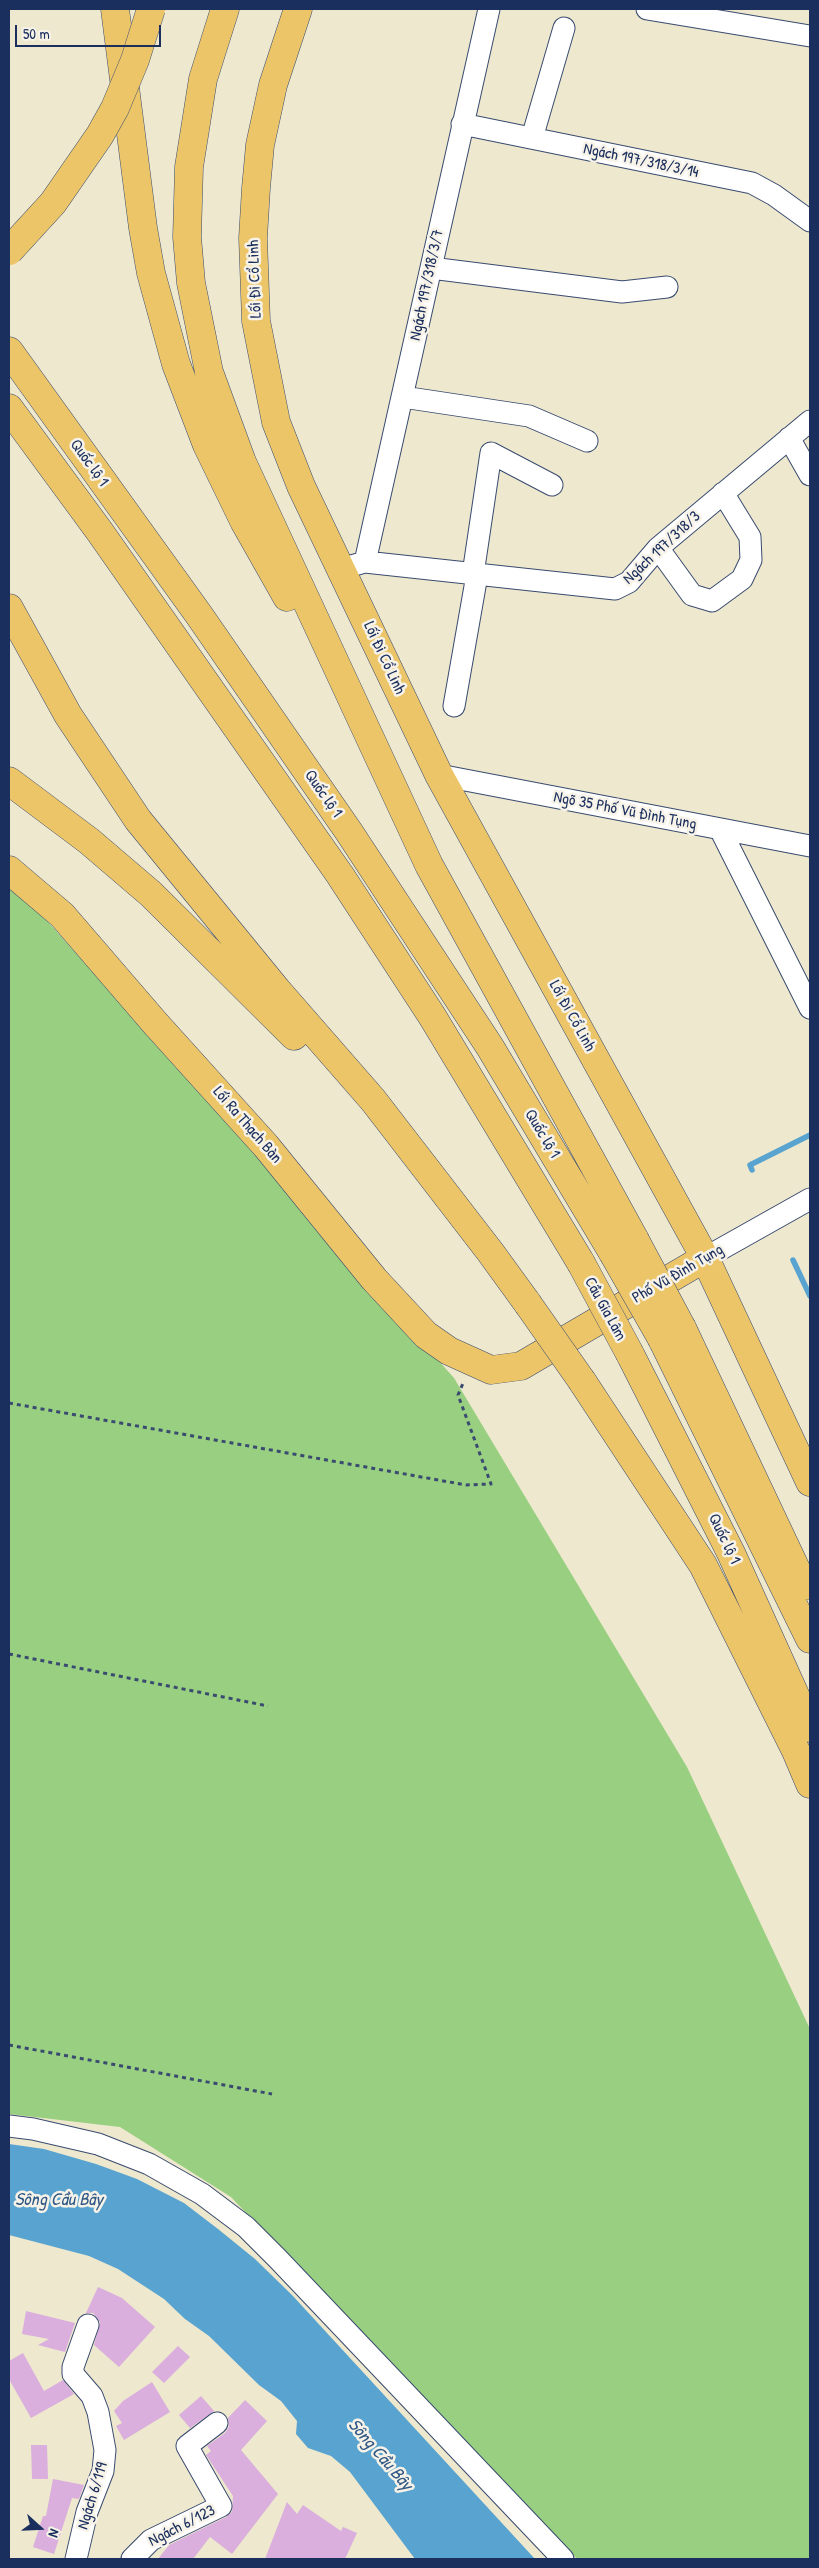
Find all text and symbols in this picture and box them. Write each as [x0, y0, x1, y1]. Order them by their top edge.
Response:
scale bar [18, 15, 164, 47]
text: 50 m [23, 23, 50, 44]
street label: Ngách 197/318/3/14 [582, 139, 700, 183]
street label: Ngách 197/318/3/7 [406, 228, 448, 342]
street label: Lối Đi Cổ Linh [244, 240, 266, 318]
street label: Quốc lộ 1 [66, 436, 112, 490]
street label: Ngách 197/318/3 [619, 507, 705, 589]
street label: Lối Đi Cổ Linh [359, 619, 409, 697]
street label: Quốc lộ 1 [300, 767, 346, 821]
street label: Ngõ 35 Phố Vũ Đình Tụng [552, 788, 698, 834]
street label: Lối Đi Cổ Linh [545, 977, 599, 1055]
street label: Lối Ra Thạch Bàn [208, 1083, 286, 1167]
street label: Quốc lộ 1 [520, 1106, 564, 1162]
street label: Phố Vũ Đình Tụng [629, 1240, 727, 1308]
street label: Cầu Gia Lâm [580, 1274, 630, 1344]
street label: Quốc lộ 1 [704, 1511, 744, 1567]
water label: Sông Cầu Bây [15, 2189, 103, 2211]
water label: Sông Cầu Bây [343, 2415, 417, 2495]
street label: Ngách 6/119 [74, 2460, 112, 2532]
street label: Ngách 6/123 [146, 2501, 218, 2551]
north arrow [15, 2503, 65, 2553]
text: N [44, 2527, 65, 2540]

